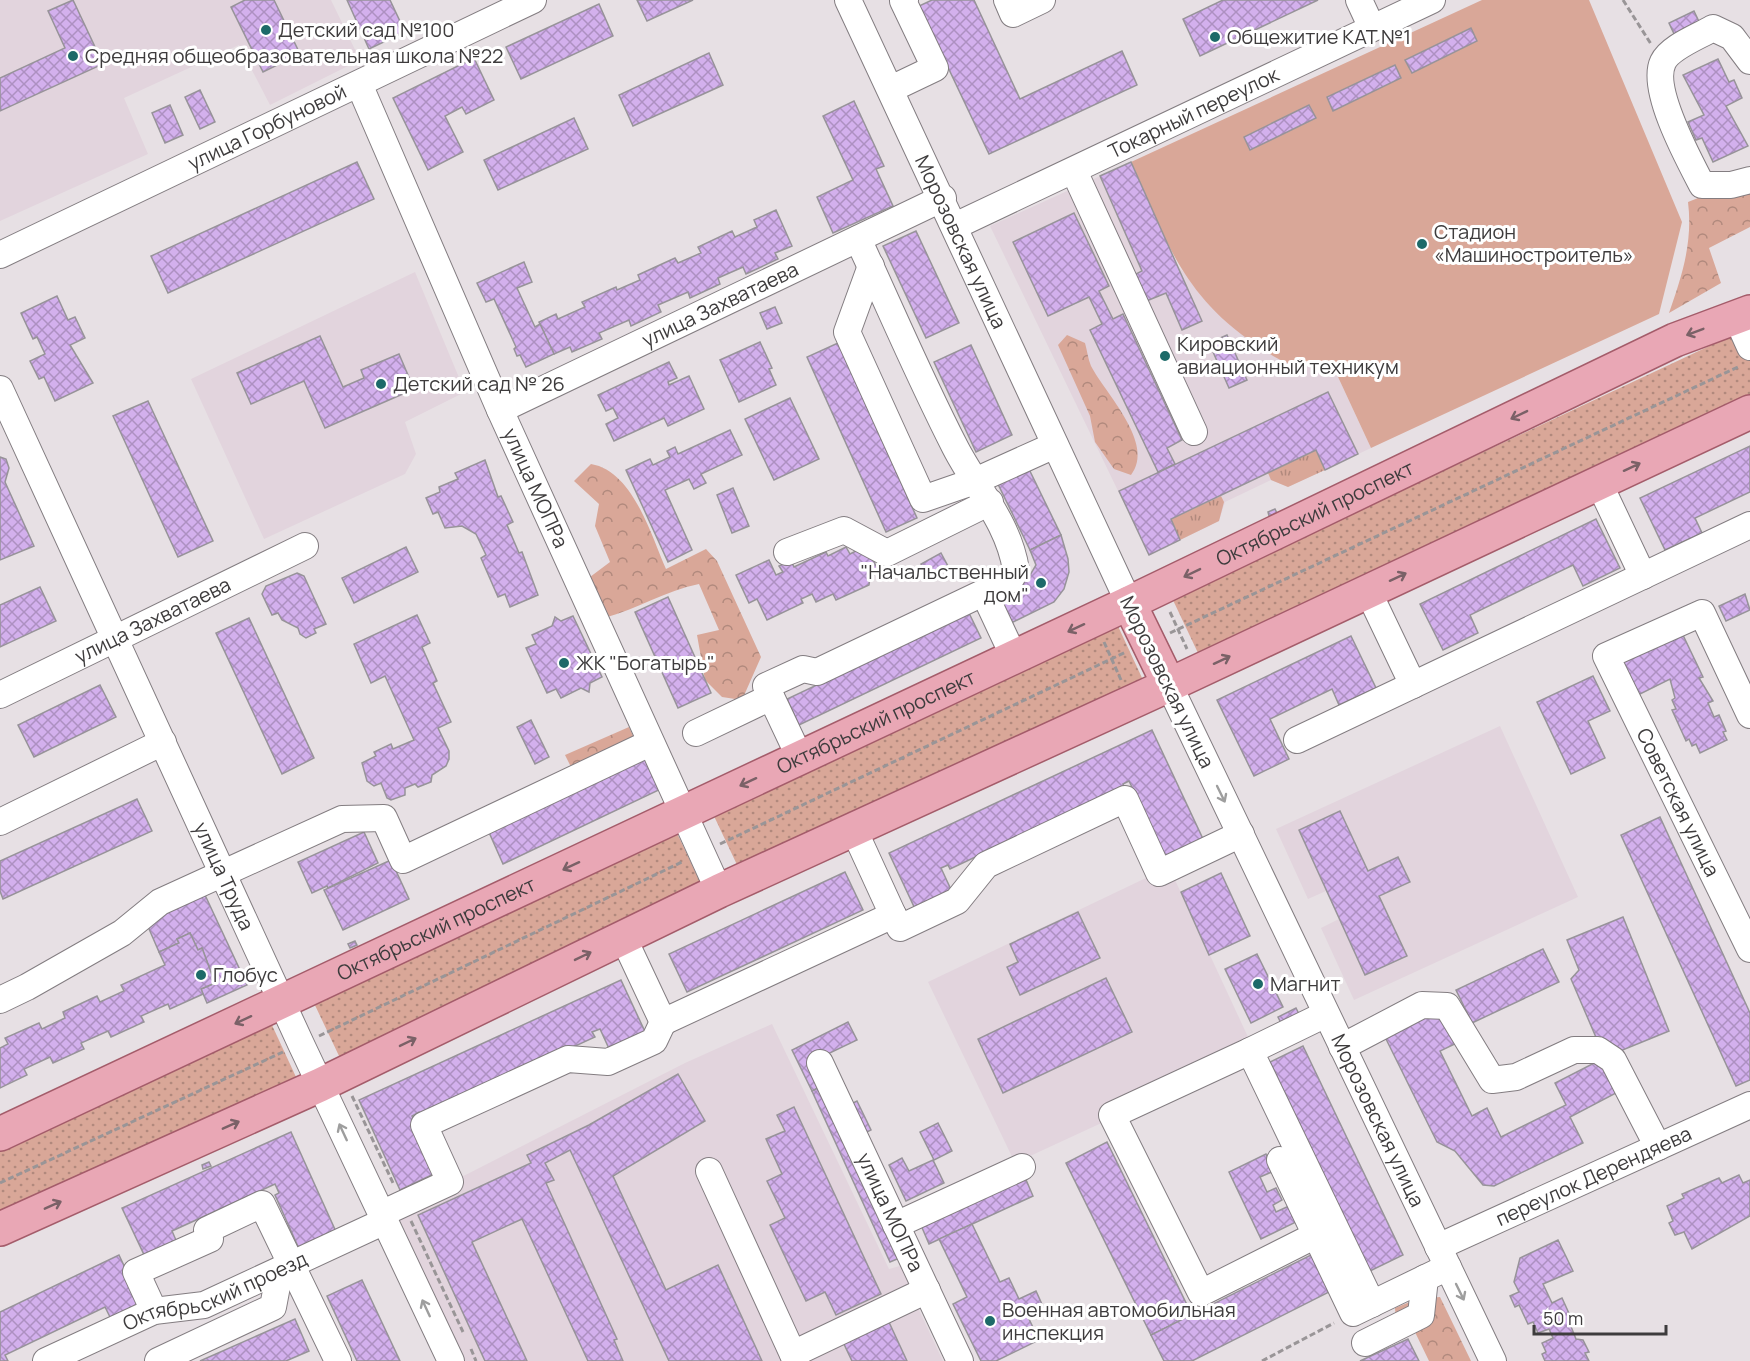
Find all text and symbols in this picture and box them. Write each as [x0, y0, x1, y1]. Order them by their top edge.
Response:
place label: Детский сад №100 [278, 16, 454, 43]
marker: Детский сад №100 [259, 23, 273, 37]
place label: Общежитие КАТ №1 [1227, 23, 1411, 50]
marker: Общежитие КАТ №1 [1208, 30, 1222, 44]
place label: Средняя общеобразовательная школа №22 [85, 42, 503, 69]
marker: Средняя общеобразовательная школа №22 [66, 49, 80, 63]
street label: Токарный переулок [1104, 60, 1284, 164]
street label: улица Горбуновой [183, 77, 351, 176]
street label: Морозовская улица [909, 151, 1013, 333]
place label: Стадион «Машиностроитель» [1434, 218, 1634, 268]
marker: Стадион «Машиностроитель» [1415, 237, 1429, 251]
street label: улица Захватаева [637, 255, 803, 353]
one-way arrow [1686, 327, 1705, 338]
place label: Кировский авиационный техникум [1177, 330, 1399, 380]
marker: Кировский авиационный техникум [1158, 349, 1172, 363]
place label: Детский сад № 26 [393, 370, 565, 397]
marker: Детский сад № 26 [374, 377, 388, 391]
one-way arrow [1510, 410, 1528, 422]
street label: улица МОПРа [497, 424, 575, 552]
street label: Октябрьский проспект [1211, 454, 1418, 572]
one-way arrow [1623, 461, 1641, 473]
place label: "Начальственный дом" [860, 558, 1029, 608]
one-way arrow [1183, 567, 1201, 579]
street label: улица Захватаева [70, 570, 235, 669]
one-way arrow [1389, 571, 1407, 583]
marker: "Начальственный дом" [1034, 576, 1048, 590]
street label: Морозовская улица [1114, 591, 1221, 772]
one-way arrow [1068, 622, 1086, 634]
place label: ЖК "Богатырь" [576, 649, 715, 676]
one-way arrow [1212, 653, 1230, 665]
marker: ЖК "Богатырь" [557, 656, 571, 670]
street label: Октябрьский проспект [772, 663, 979, 780]
street label: Советская улица [1631, 723, 1726, 881]
one-way arrow [739, 777, 757, 789]
one-way arrow [1216, 785, 1228, 803]
street label: улица Труда [188, 817, 261, 934]
one-way arrow [563, 860, 581, 872]
street label: Октябрьский проспект [332, 870, 540, 987]
one-way arrow [574, 950, 592, 962]
place label: Глобус [213, 961, 278, 988]
marker: Глобус [194, 968, 208, 982]
place label: Магнит [1270, 970, 1341, 997]
marker: Магнит [1251, 977, 1265, 991]
one-way arrow [234, 1015, 252, 1027]
street label: Морозовская улица [1325, 1029, 1431, 1211]
one-way arrow [398, 1036, 416, 1047]
one-way arrow [222, 1118, 240, 1130]
street label: переулок Дерендяева [1491, 1119, 1696, 1232]
one-way arrow [336, 1123, 348, 1141]
street label: улица МОПРа [851, 1148, 930, 1276]
one-way arrow [44, 1198, 62, 1210]
street label: Октябрьский проезд [118, 1245, 312, 1337]
one-way arrow [1454, 1283, 1466, 1301]
place label: Военная автомобильная инспекция [1002, 1296, 1236, 1346]
scale bar [1534, 1298, 1666, 1336]
one-way arrow [419, 1300, 431, 1318]
text: 50 m [1543, 1306, 1583, 1330]
marker: Военная автомобильная инспекция [983, 1314, 997, 1328]

